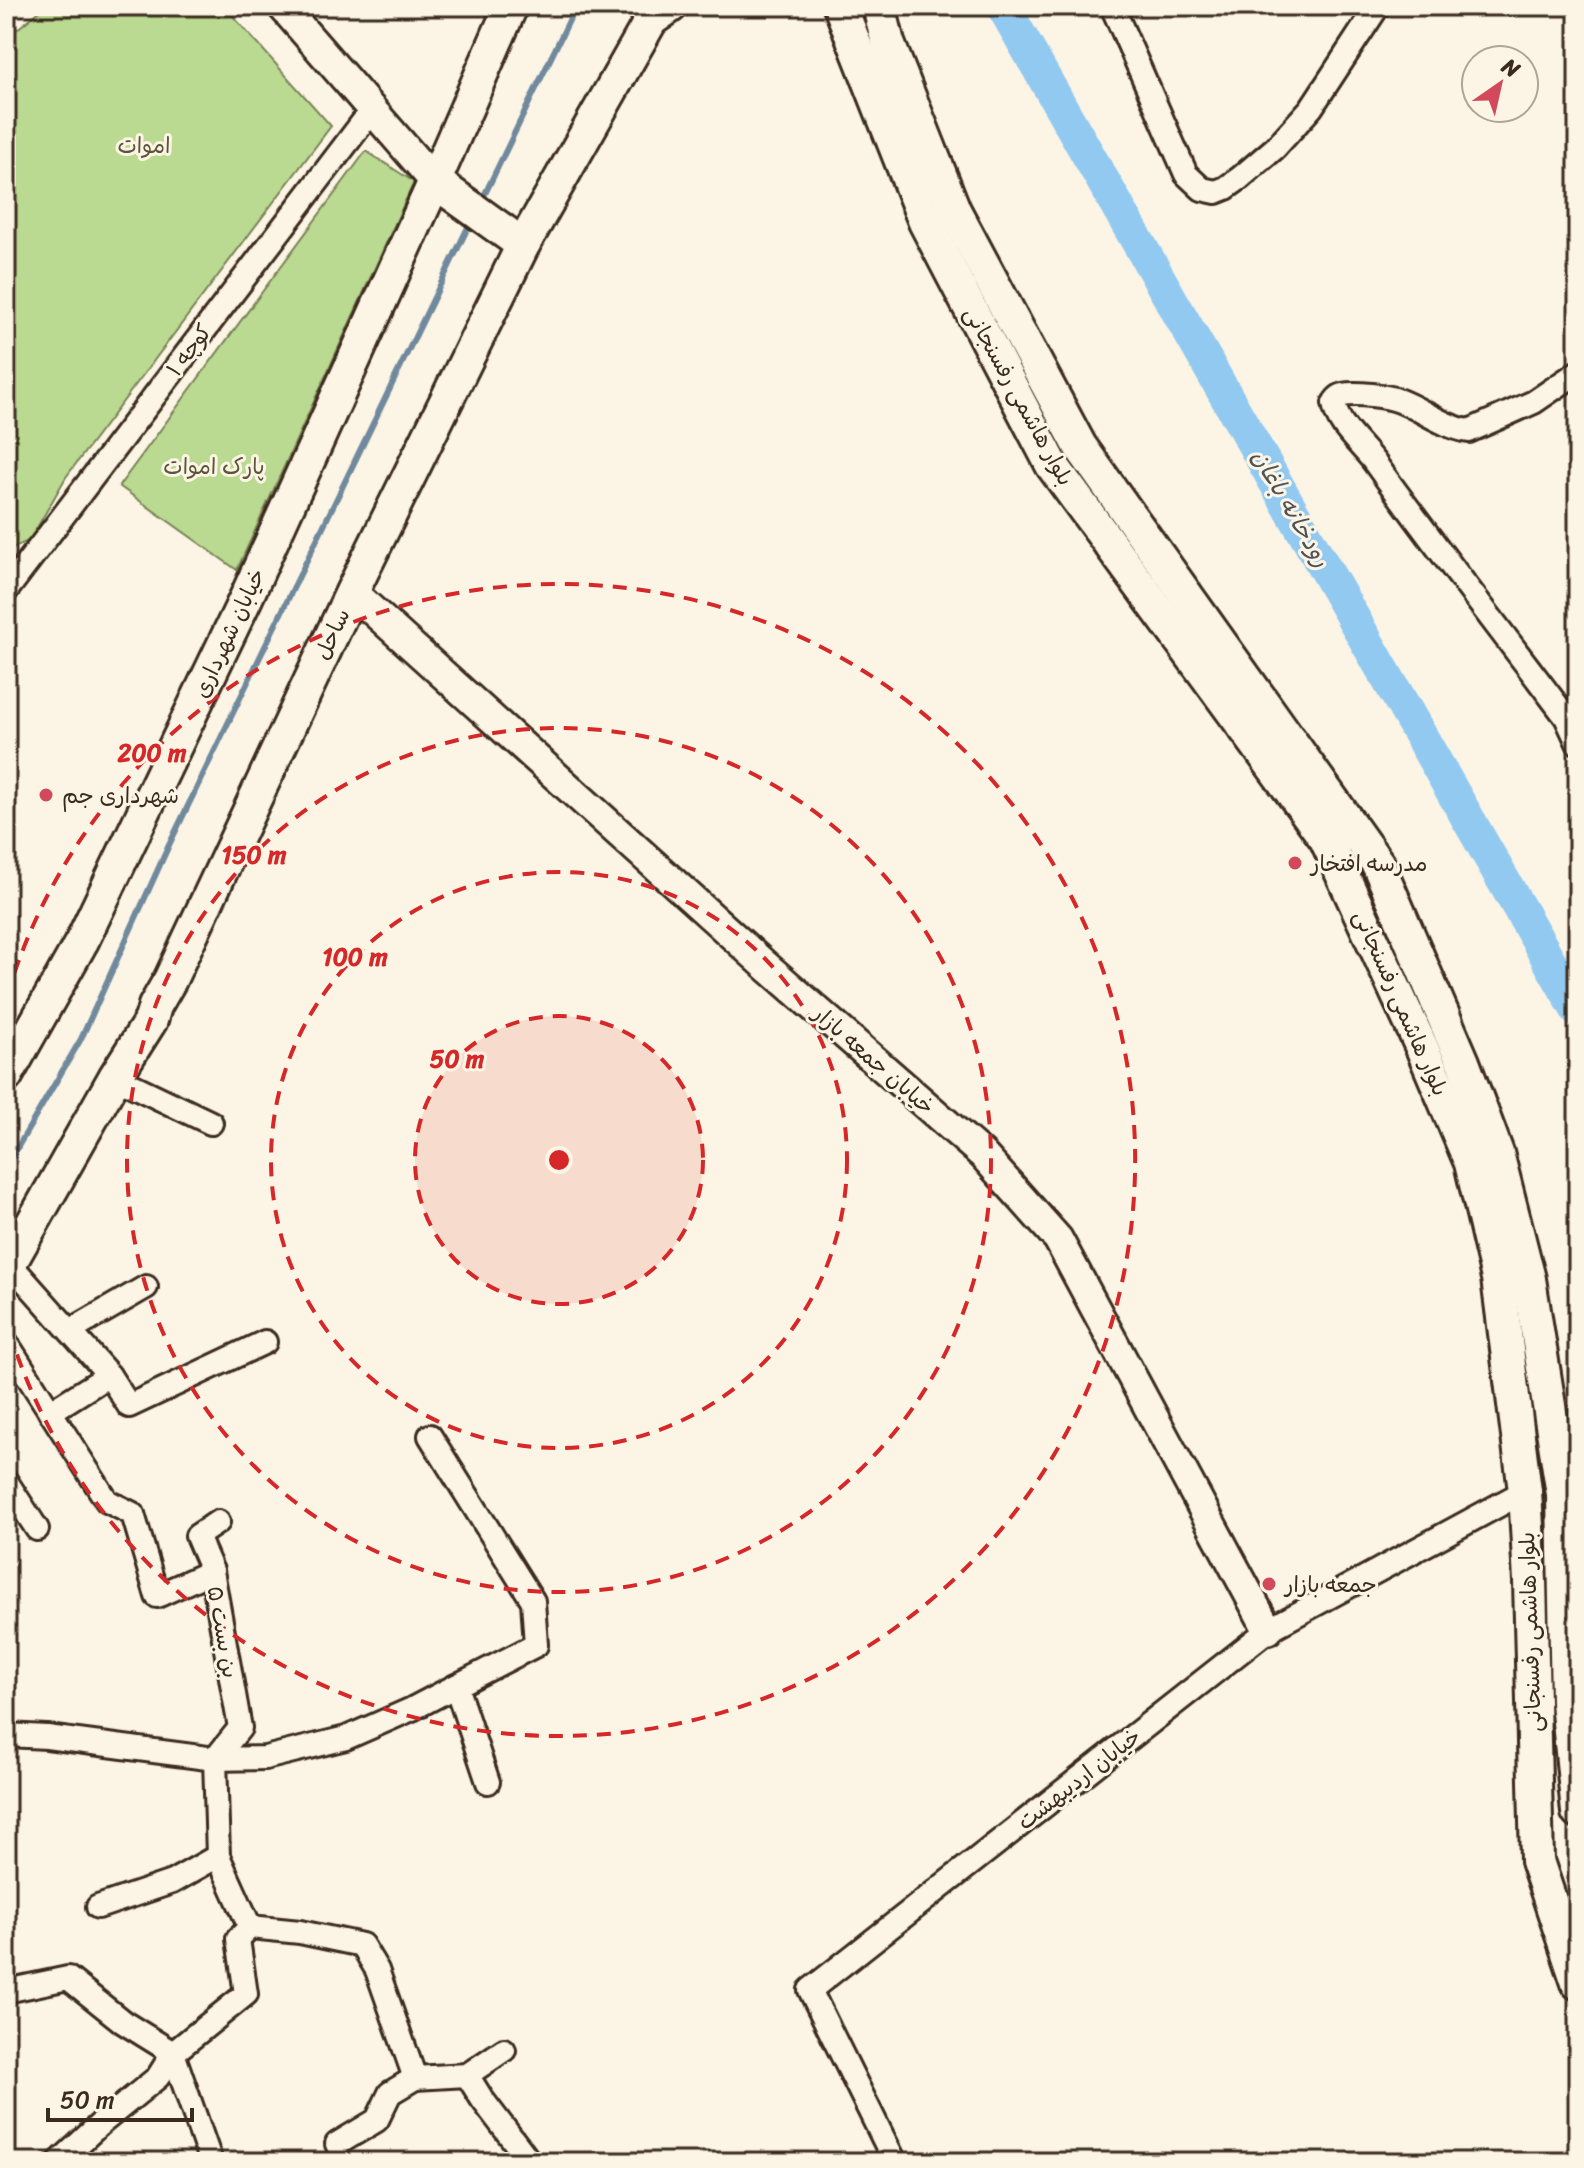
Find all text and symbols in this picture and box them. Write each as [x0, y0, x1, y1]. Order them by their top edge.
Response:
north arrow [1460, 44, 1540, 124]
text: N [1493, 47, 1529, 89]
park label: اموات [118, 126, 170, 165]
street label: بلوار هاشمی رفسنجانی [953, 299, 1085, 493]
street label: کوچه ۱ [156, 315, 222, 385]
water label: رودخانه باغان [1240, 441, 1342, 575]
park label: پارک اموات [163, 447, 265, 486]
street label: خیابان شهرداری [182, 561, 276, 705]
street label: ساحل [303, 602, 361, 666]
text: 200 m [117, 732, 187, 774]
place label: شهرداری جم [62, 776, 179, 815]
marker: شهرداری جم [37, 786, 55, 804]
text: 150 m [222, 834, 287, 876]
place label: مدرسه افتخار [1309, 844, 1428, 883]
marker: مدرسه افتخار [1286, 854, 1304, 872]
street label: بلوار هاشمی رفسنجانی [1342, 904, 1460, 1102]
text: 100 m [322, 936, 388, 978]
street label: خیابان جمعه بازار [802, 994, 944, 1125]
text: 50 m [430, 1038, 485, 1080]
centre of rings [545, 1146, 573, 1174]
street label: بلوار هاشمی رفسنجانی [1507, 1531, 1553, 1733]
place label: جمعه بازار [1283, 1565, 1377, 1604]
marker: جمعه بازار [1260, 1575, 1278, 1593]
street label: بن بست ۵ [196, 1583, 250, 1681]
street label: خیابان اردیبهشت [1008, 1718, 1150, 1840]
scale bar [48, 2072, 192, 2122]
text: 50 m [60, 2079, 115, 2121]

